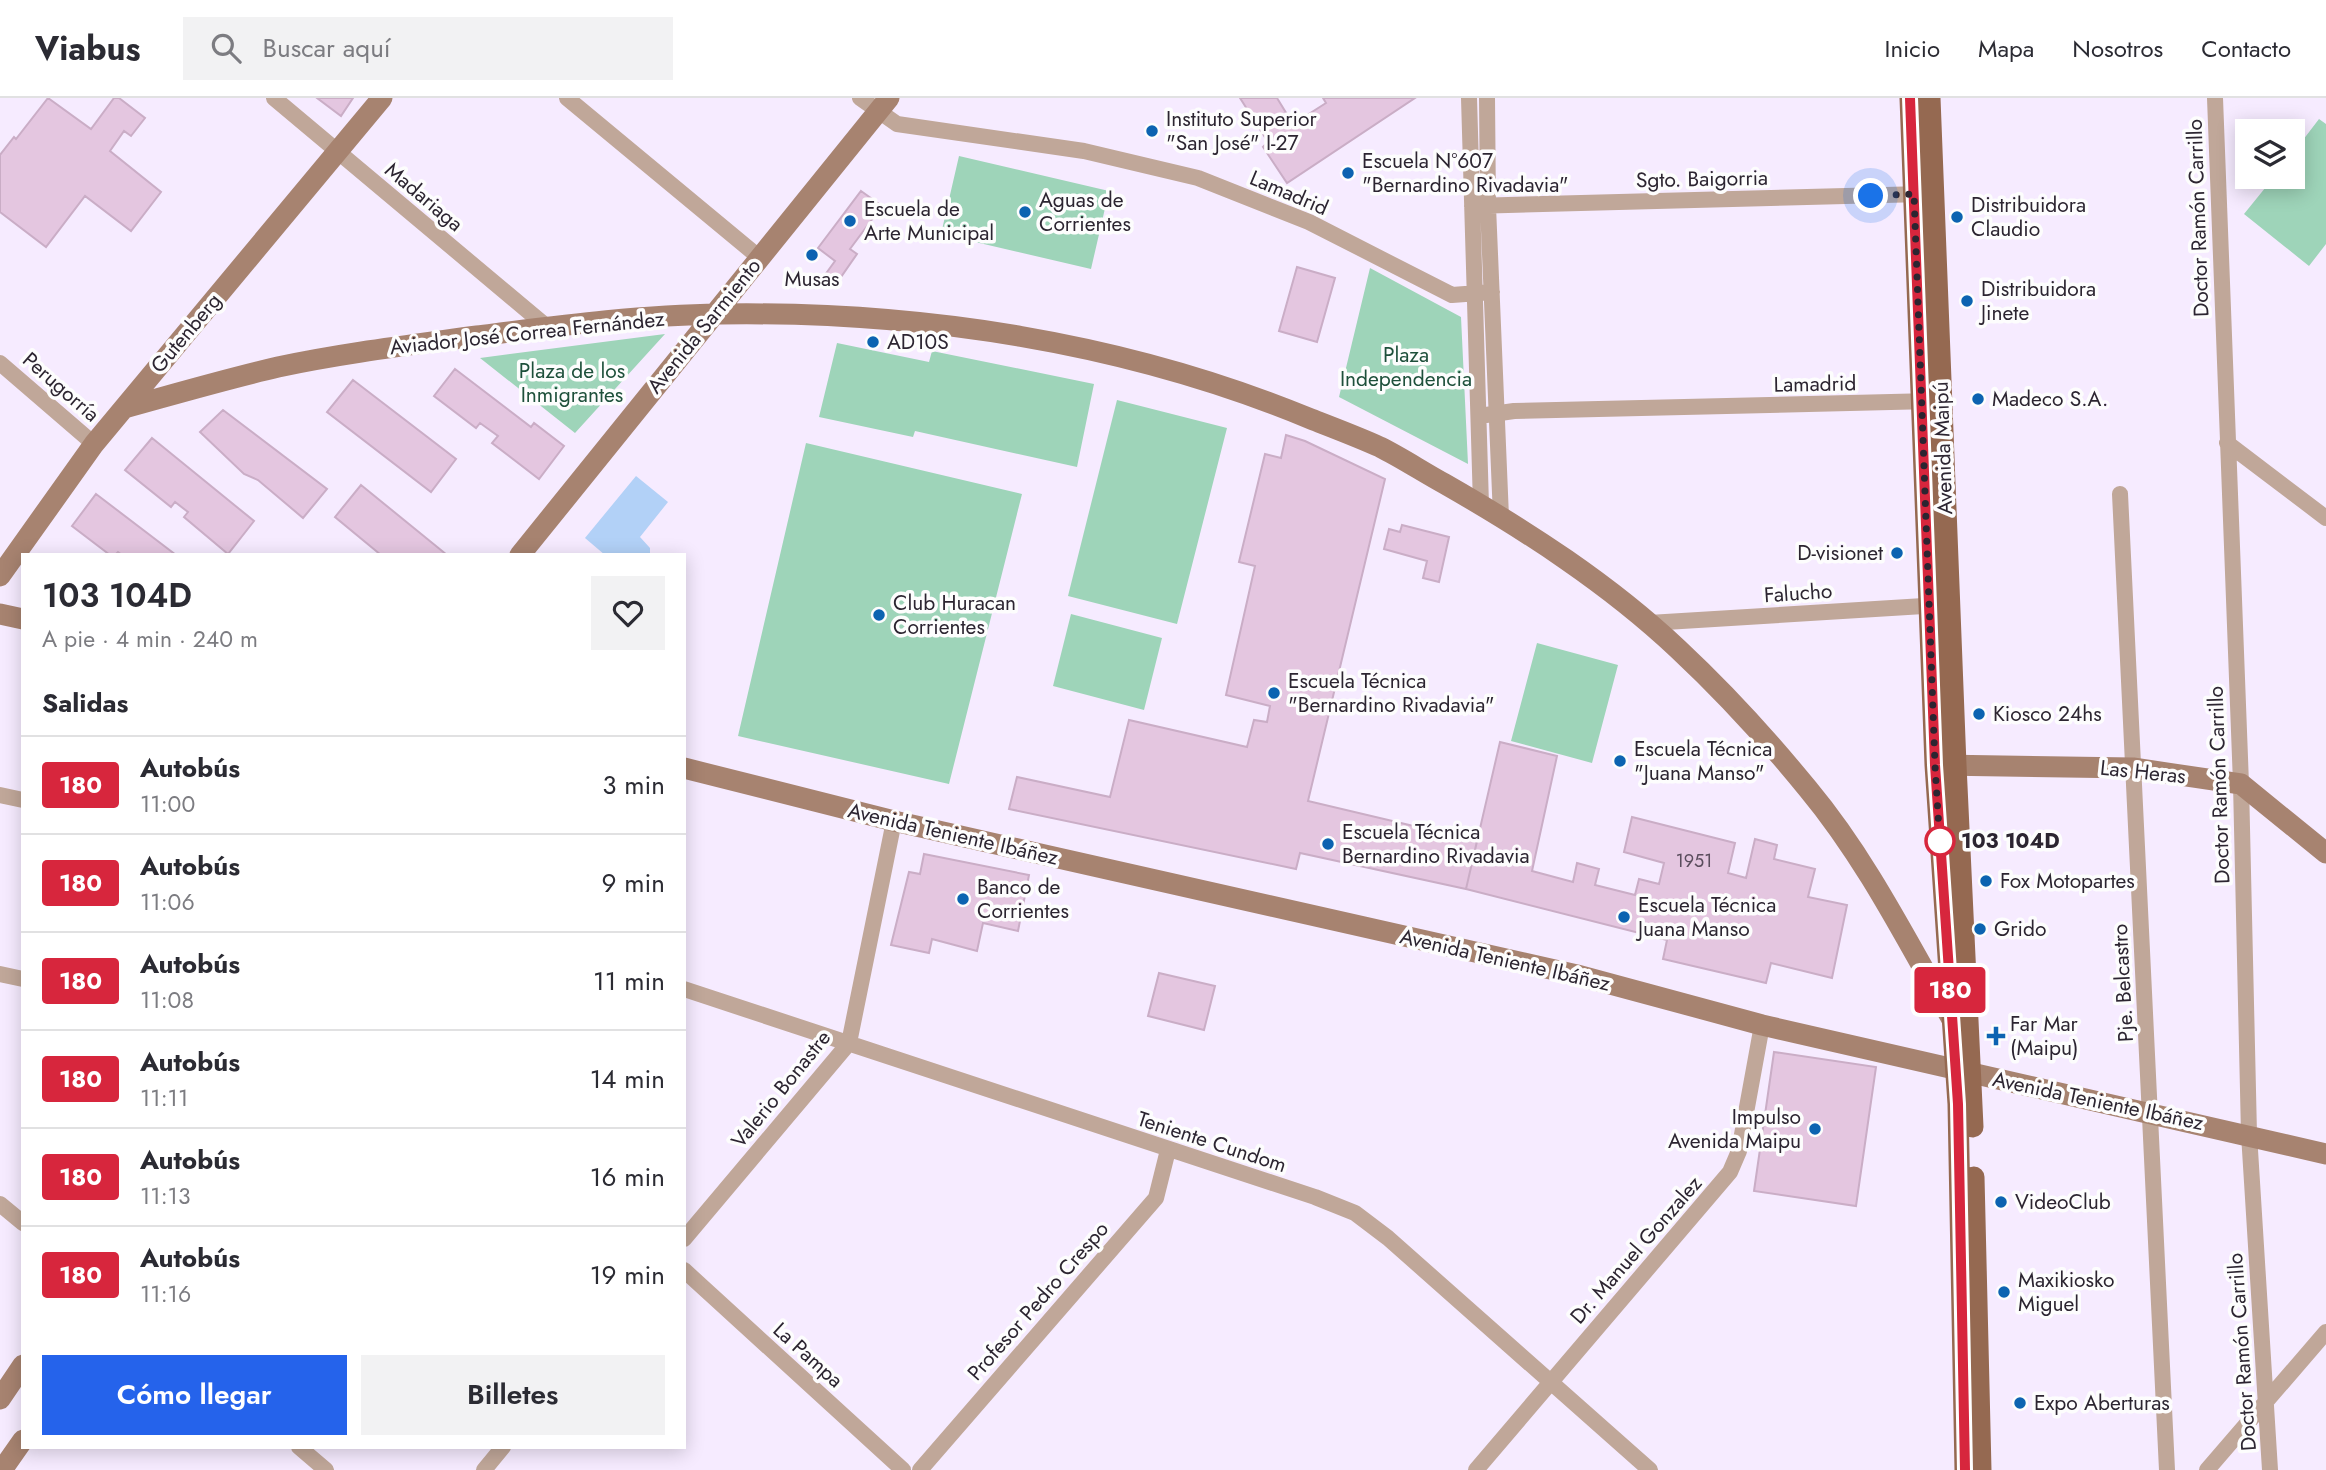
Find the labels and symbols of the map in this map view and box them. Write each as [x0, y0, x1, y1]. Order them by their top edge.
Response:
place label: Instituto Superior "San José" I-27 [1166, 104, 1317, 158]
street label: Doctor Ramón Carrillo [2180, 118, 2216, 318]
marker: Instituto Superior "San José" I-27 [1144, 123, 1160, 139]
place label: Escuela Nº607 "Bernardino Rivadavia" [1362, 146, 1569, 200]
street label: Madariaga [378, 155, 470, 239]
street label: Lamadrid [1245, 163, 1333, 223]
street label: Sgto. Baigorria [1636, 163, 1768, 195]
marker: Escuela Nº607 "Bernardino Rivadavia" [1340, 165, 1356, 181]
your location [1853, 178, 1888, 213]
place label: Aguas de Corrientes [1039, 185, 1131, 239]
place label: Distribuidora Claudio [1971, 190, 2086, 244]
place label: Escuela de Arte Municipal [864, 194, 994, 248]
marker: Aguas de Corrientes [1017, 204, 1033, 220]
marker: Distribuidora Claudio [1949, 209, 1965, 225]
marker: Escuela de Arte Municipal [842, 213, 858, 229]
marker: Musas [804, 247, 820, 263]
street label: Avenida Sarmiento [640, 252, 768, 400]
place label: Musas [784, 264, 840, 294]
place label: Distribuidora Jinete [1978, 274, 2096, 328]
street label: Gutenberg [144, 287, 228, 379]
marker: Distribuidora Jinete [1959, 293, 1975, 309]
street label: Aviador José Correa Fernández [388, 304, 666, 362]
place label: AD10S [887, 327, 949, 357]
marker: AD10S [865, 334, 881, 350]
park label: Plaza Independencia [1340, 340, 1472, 394]
street label: Perugorría [16, 345, 106, 429]
park label: Plaza de los Inmigrantes [519, 356, 625, 410]
street label: Lamadrid [1773, 368, 1857, 400]
street label: Avenida Maipú [1926, 381, 1960, 515]
place label: Madeco S.A. [1992, 384, 2108, 414]
marker: Madeco S.A. [1970, 391, 1986, 407]
place label: D-visionet [1797, 538, 1883, 568]
marker: D-visionet [1889, 545, 1905, 561]
street label: Falucho [1763, 576, 1833, 610]
place label: Club Huracan Corrientes [893, 588, 1016, 642]
marker: Club Huracan Corrientes [871, 607, 887, 623]
place label: Escuela Técnica "Bernardino Rivadavia" [1288, 666, 1495, 720]
marker: Escuela Técnica "Bernardino Rivadavia" [1266, 685, 1282, 701]
street label: Doctor Ramón Carrillo [2201, 685, 2237, 885]
place label: Kiosco 24hs [1993, 699, 2102, 729]
marker: Kiosco 24hs [1971, 706, 1987, 722]
place label: Escuela Técnica "Juana Manso" [1634, 734, 1772, 788]
marker: Escuela Técnica "Juana Manso" [1612, 753, 1628, 769]
street label: Las Heras [2099, 753, 2187, 791]
street label: Avenida Teniente Ibáñez [845, 795, 1061, 873]
place label: Escuela Técnica Bernardino Rivadavia [1342, 817, 1530, 871]
marker: 103 104D [1925, 826, 1955, 856]
place label: 103 104D [1961, 826, 2060, 856]
marker: Escuela Técnica Bernardino Rivadavia [1320, 836, 1336, 852]
house number: 1951 [1676, 848, 1712, 874]
place label: Fox Motopartes [2000, 866, 2135, 896]
place label: Banco de Corrientes [977, 872, 1069, 926]
marker: Fox Motopartes [1978, 873, 1994, 889]
place label: Escuela Técnica Juana Manso [1635, 890, 1776, 944]
marker: Banco de Corrientes [955, 891, 971, 907]
marker: Escuela Técnica Juana Manso [1616, 909, 1632, 925]
place label: Grido [1994, 914, 2046, 944]
street label: Avenida Teniente Ibáñez [1397, 921, 1613, 999]
marker: Grido [1972, 921, 1988, 937]
street label: Pje. Belcastro [2105, 923, 2141, 1043]
line badge: 180 [1910, 967, 1990, 1013]
place label: Far Mar (Maipu) [2010, 1009, 2079, 1063]
street label: Valerio Bonastre [724, 1024, 838, 1154]
marker: Far Mar (Maipu) [1988, 1028, 2004, 1044]
street label: Avenida Teniente Ibáñez [1990, 1064, 2207, 1138]
place label: Impulso Avenida Maipu [1668, 1102, 1801, 1156]
street label: Teniente Cundom [1134, 1104, 1290, 1180]
marker: Impulso Avenida Maipu [1807, 1121, 1823, 1137]
street label: Dr. Manuel Gonzalez [1563, 1169, 1709, 1331]
place label: VideoClub [2015, 1187, 2111, 1217]
marker: VideoClub [1993, 1194, 2009, 1210]
street label: Profesor Pedro Crespo [960, 1215, 1116, 1387]
street label: Doctor Ramón Carrillo [2220, 1252, 2264, 1452]
place label: Maxikiosko Miguel [2018, 1265, 2114, 1319]
marker: Maxikiosko Miguel [1996, 1284, 2012, 1300]
street label: La Pampa [766, 1315, 850, 1395]
place label: Expo Aberturas [2034, 1388, 2170, 1418]
marker: Expo Aberturas [2012, 1395, 2028, 1411]

